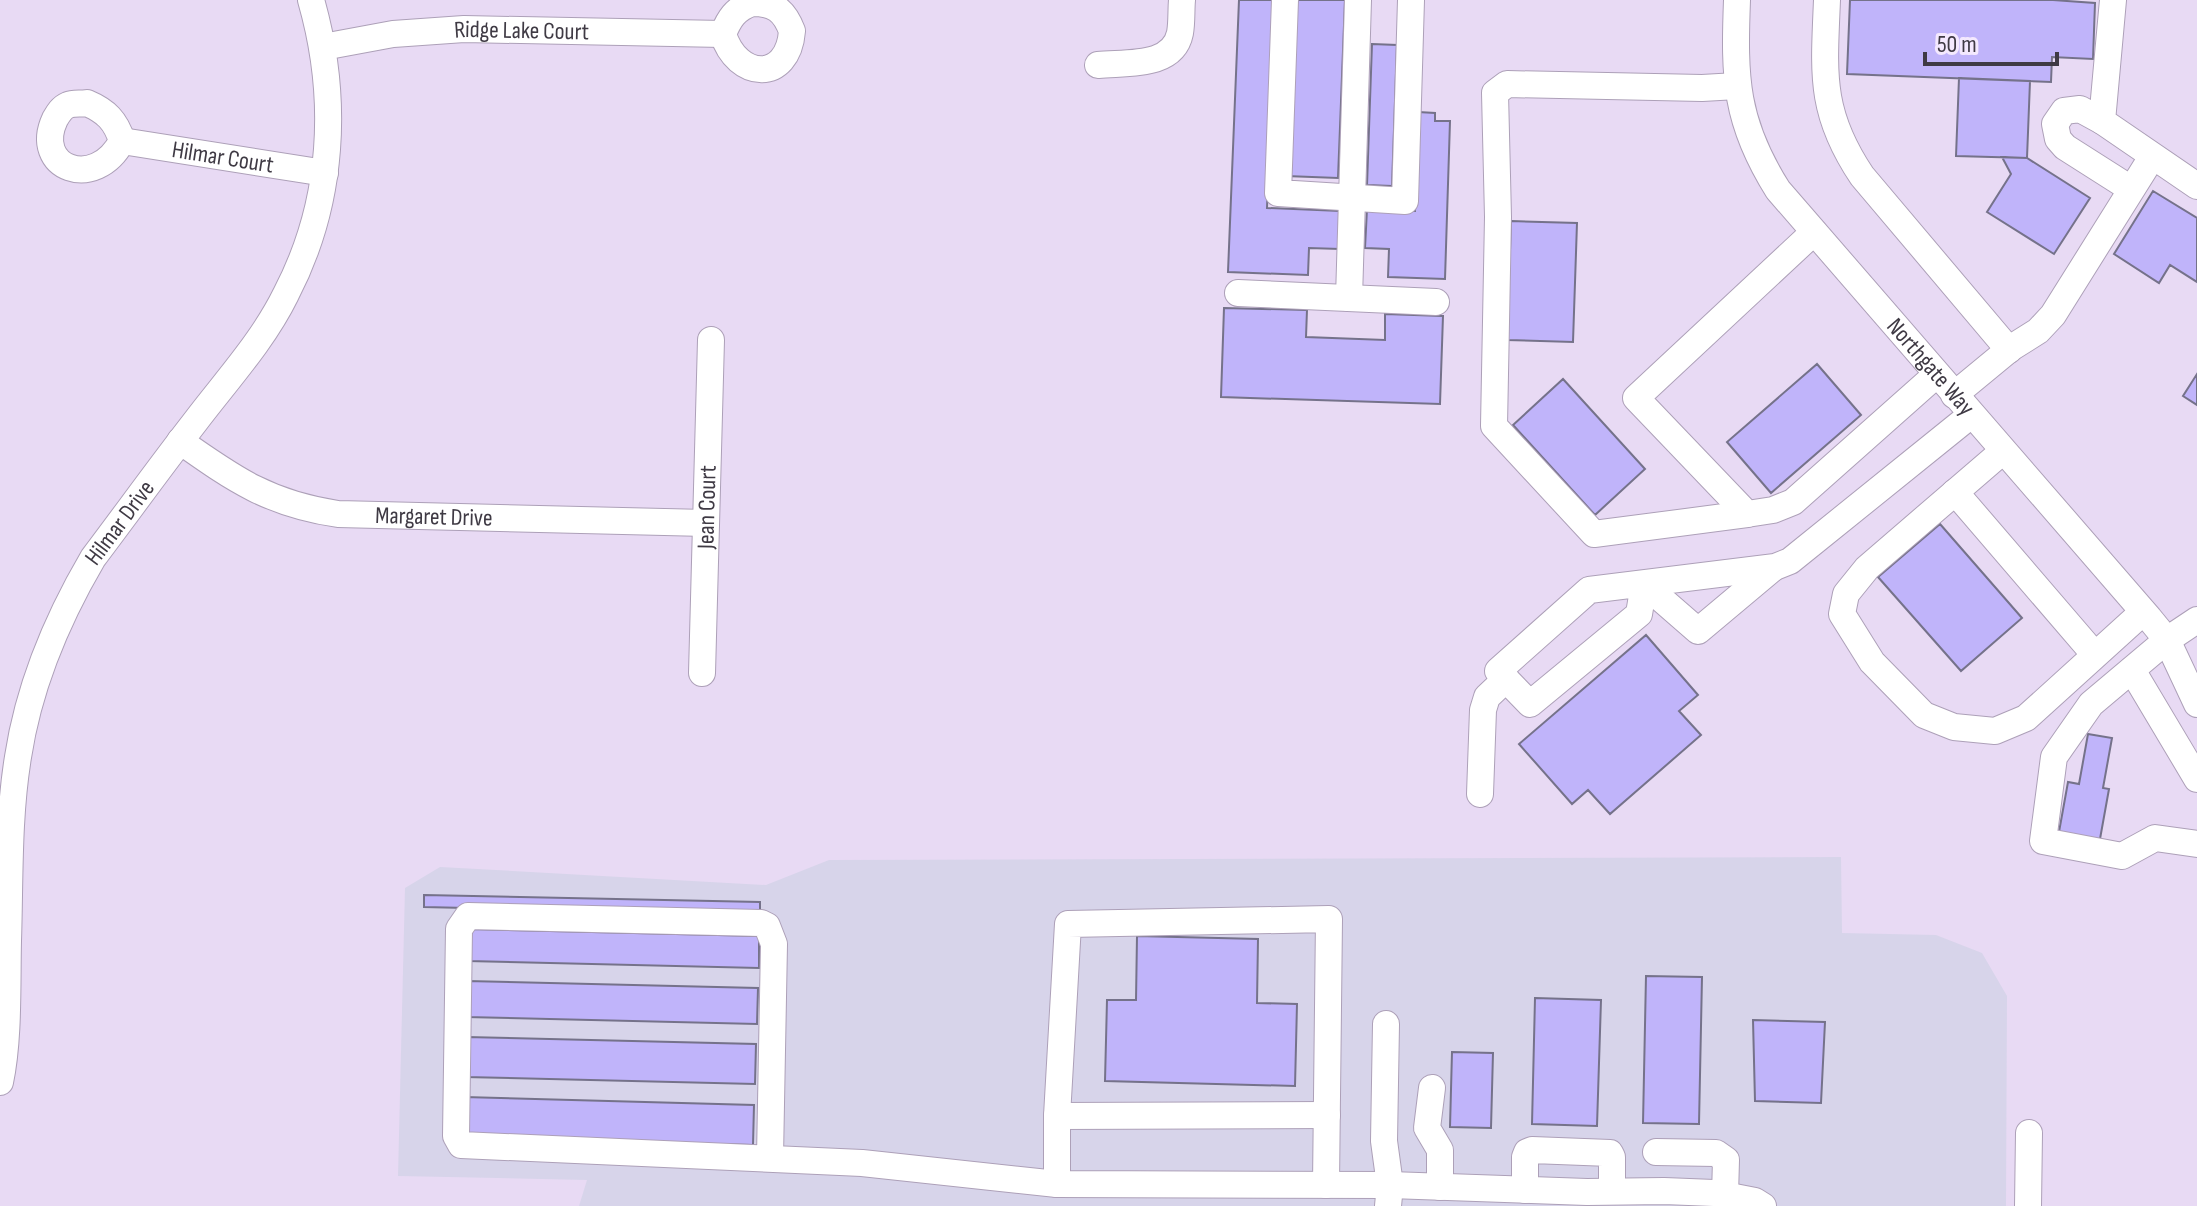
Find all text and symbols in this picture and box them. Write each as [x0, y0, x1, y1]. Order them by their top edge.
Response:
street label: Ridge Lake Court [453, 15, 589, 46]
scale bar [1925, 16, 2057, 66]
text: 50 m [1937, 30, 1977, 59]
street label: Hilmar Court [170, 135, 276, 180]
street label: Northgate Way [1881, 312, 1981, 422]
street label: Jean Court [691, 465, 723, 550]
street label: Hilmar Drive [79, 475, 161, 571]
street label: Margaret Drive [375, 501, 493, 533]

